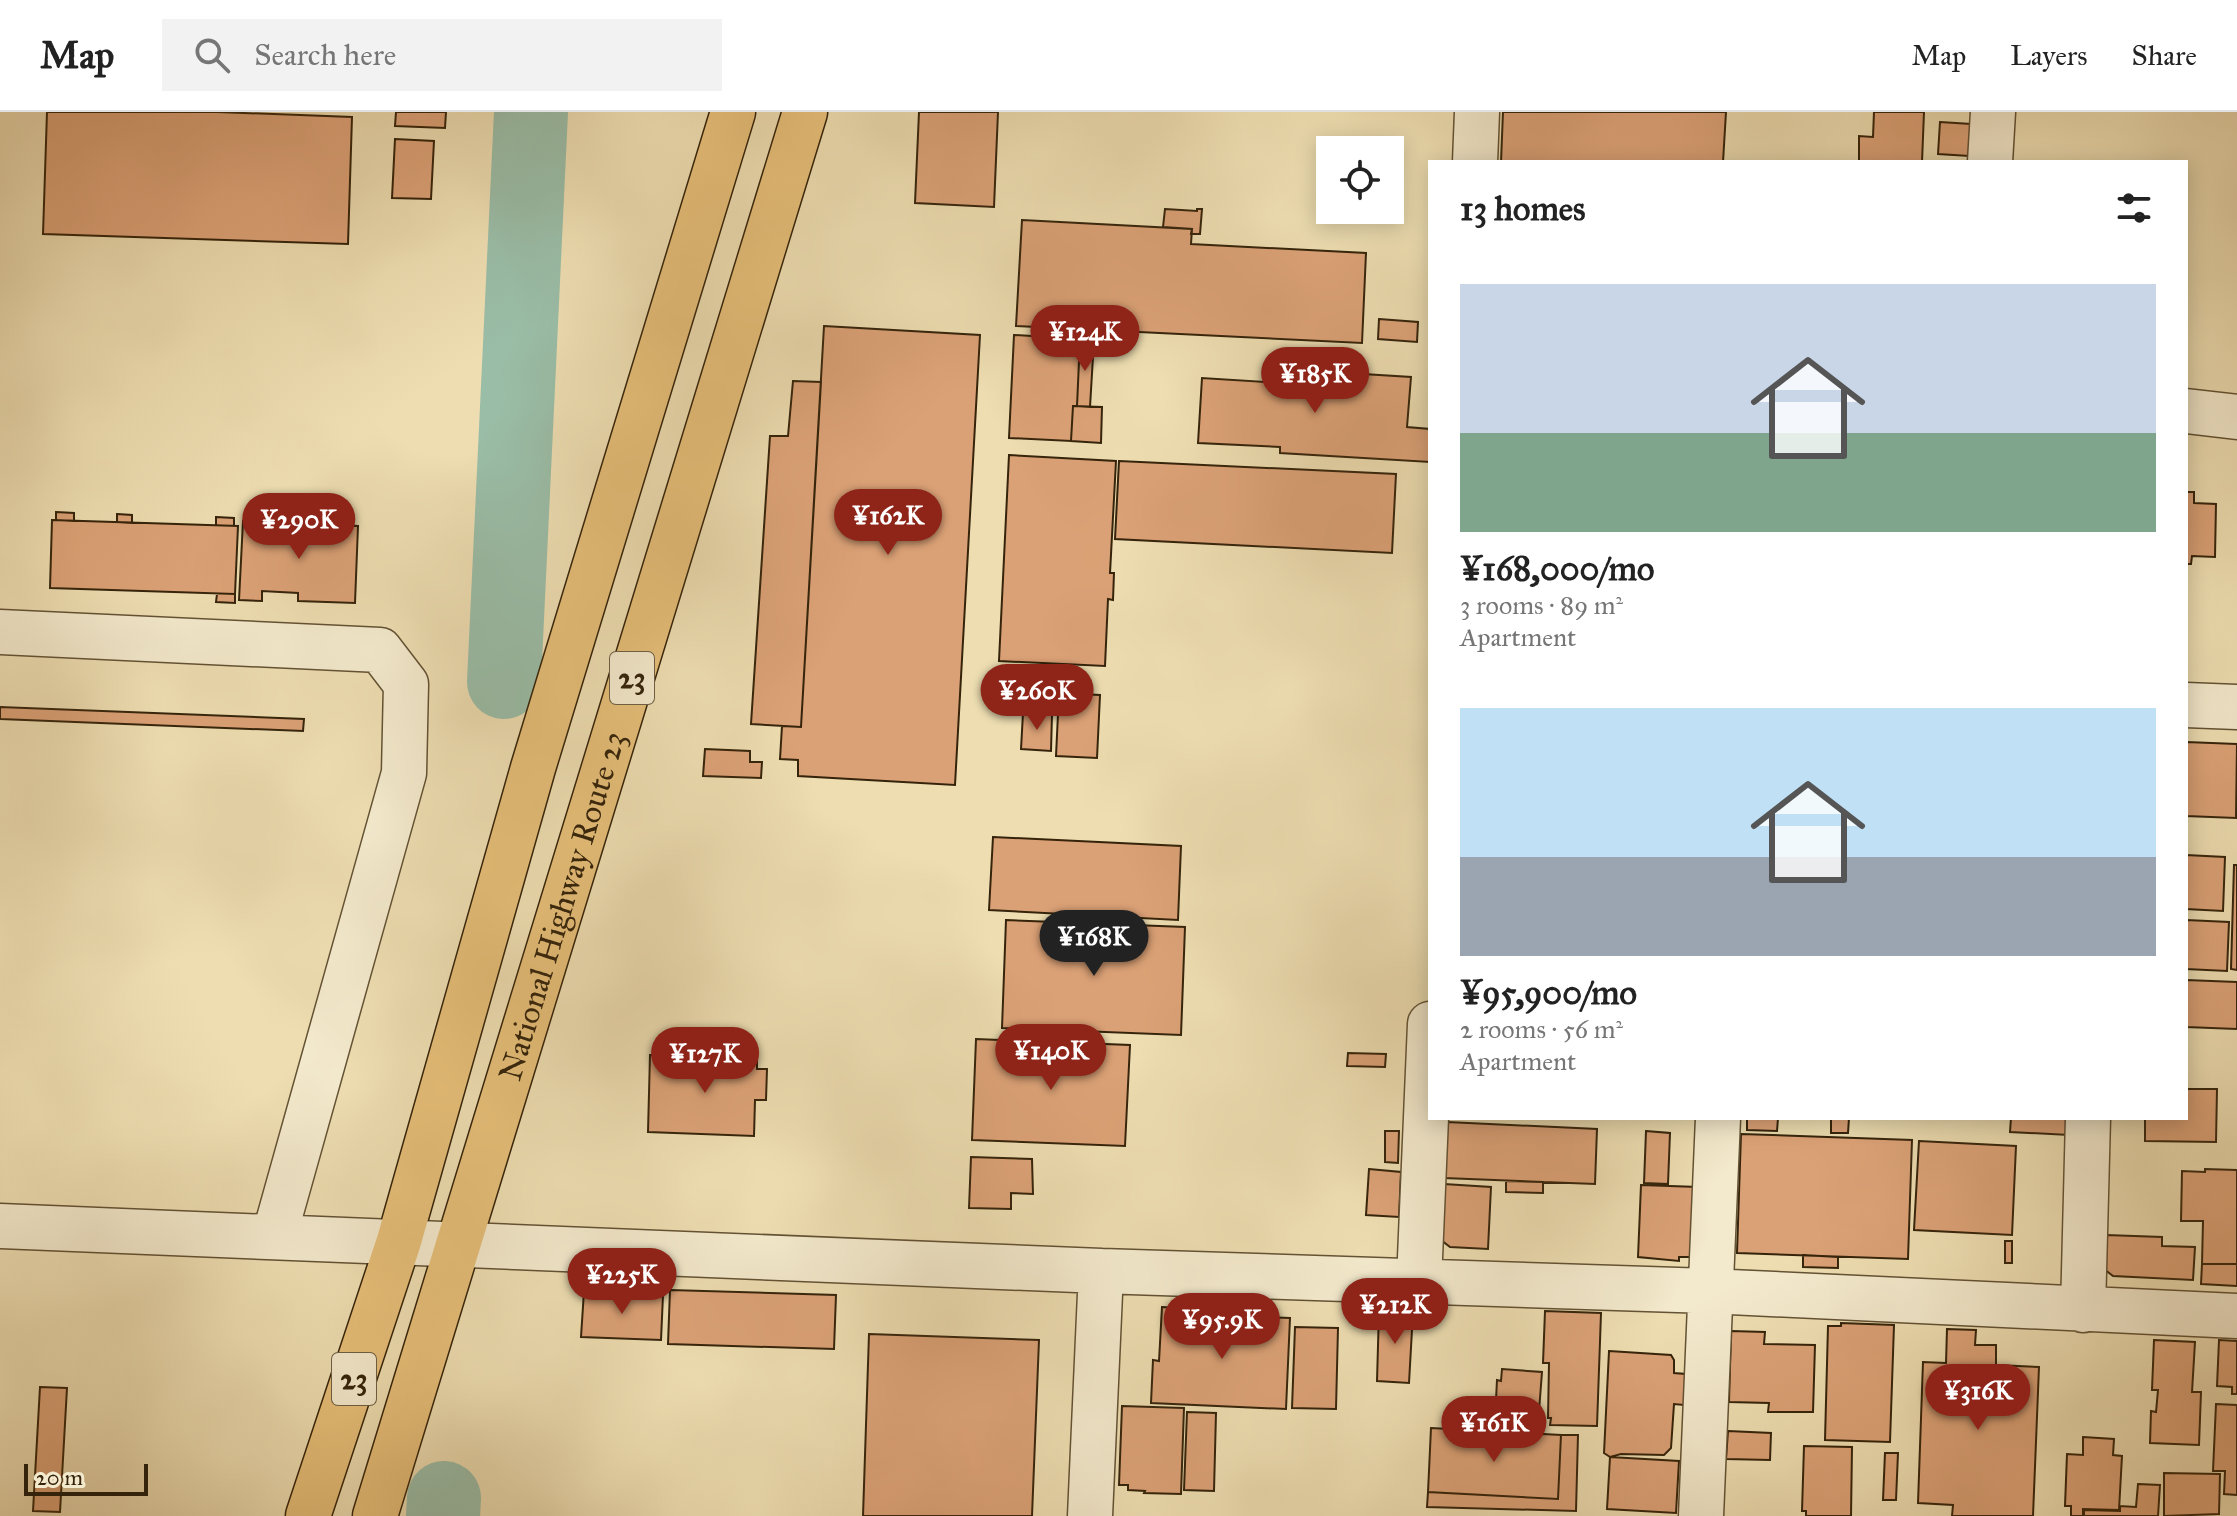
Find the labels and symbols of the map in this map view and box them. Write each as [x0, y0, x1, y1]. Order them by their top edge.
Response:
pin: ¥124K [1029, 305, 1141, 373]
pin: ¥185K [1259, 347, 1371, 415]
pin: ¥162K [832, 489, 944, 557]
pin: ¥290K [243, 493, 355, 561]
road number: 23 [610, 652, 654, 704]
pin: ¥260K [981, 664, 1093, 732]
street label: National Highway Route 23 [490, 727, 634, 1085]
pin: ¥168K [1038, 910, 1150, 978]
pin: ¥140K [995, 1024, 1107, 1092]
pin: ¥127K [649, 1027, 761, 1095]
pin: ¥225K [566, 1248, 678, 1316]
pin: ¥212K [1339, 1278, 1451, 1346]
pin: ¥95.9K [1157, 1293, 1287, 1361]
road number: 23 [332, 1353, 376, 1405]
pin: ¥316K [1922, 1364, 2034, 1432]
pin: ¥161K [1438, 1396, 1550, 1464]
scale bar [24, 1460, 148, 1496]

